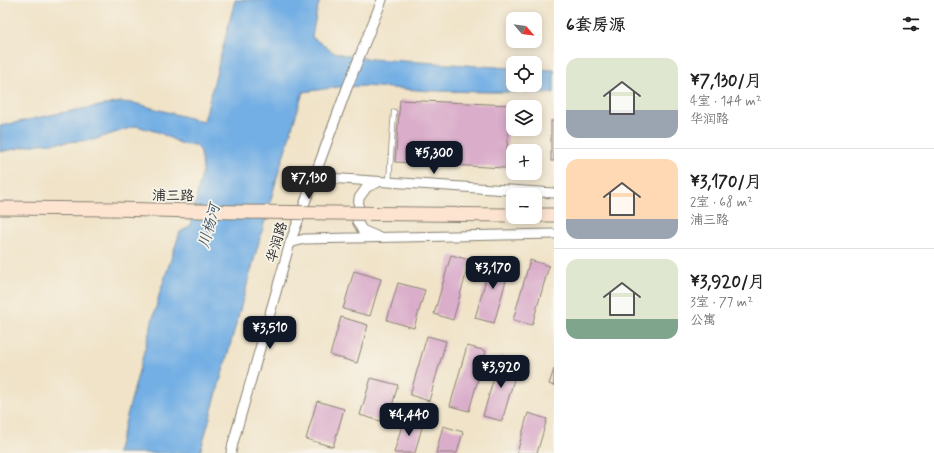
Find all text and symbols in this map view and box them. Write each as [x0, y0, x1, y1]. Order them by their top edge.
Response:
north arrow [506, 12, 542, 48]
map controls [506, 12, 542, 224]
icon: filters [900, 13, 922, 35]
text: 6套房源 [566, 14, 626, 36]
button: locate [506, 56, 542, 92]
text: ¥7,130/月 [690, 70, 762, 92]
icon: home [598, 74, 646, 122]
text: 4室 · 144 m² [690, 93, 762, 110]
button: layers [506, 100, 542, 136]
text: 华润路 [690, 111, 729, 128]
pin: ¥5,300 [401, 141, 467, 175]
button: + [506, 144, 542, 180]
text: ¥5,300 [415, 145, 453, 162]
pin: ¥7,130 [276, 166, 342, 200]
text: ¥7,130 [291, 170, 327, 187]
text: ¥3,170/月 [690, 171, 762, 193]
icon: home [598, 175, 646, 223]
street label: 浦三路 [152, 187, 194, 205]
button: − [506, 188, 542, 224]
text: 2室 · 68 m² [690, 194, 753, 211]
water label: 川杨河 [194, 199, 226, 251]
text: 浦三路 [690, 212, 729, 229]
street label: 华润路 [262, 220, 292, 265]
pin: ¥3,170 [460, 256, 526, 290]
text: ¥3,170 [475, 260, 511, 277]
text: ¥3,920/月 [690, 271, 765, 293]
icon: home [598, 275, 646, 323]
text: 3室 · 77 m² [690, 294, 753, 311]
text: 公寓 [690, 312, 716, 329]
pin: ¥3,510 [237, 316, 303, 350]
text: ¥3,510 [252, 320, 288, 337]
pin: ¥3,920 [468, 355, 534, 389]
text: ¥3,920 [482, 359, 520, 376]
pin: ¥4,440 [376, 403, 442, 437]
text: ¥4,440 [389, 407, 429, 424]

